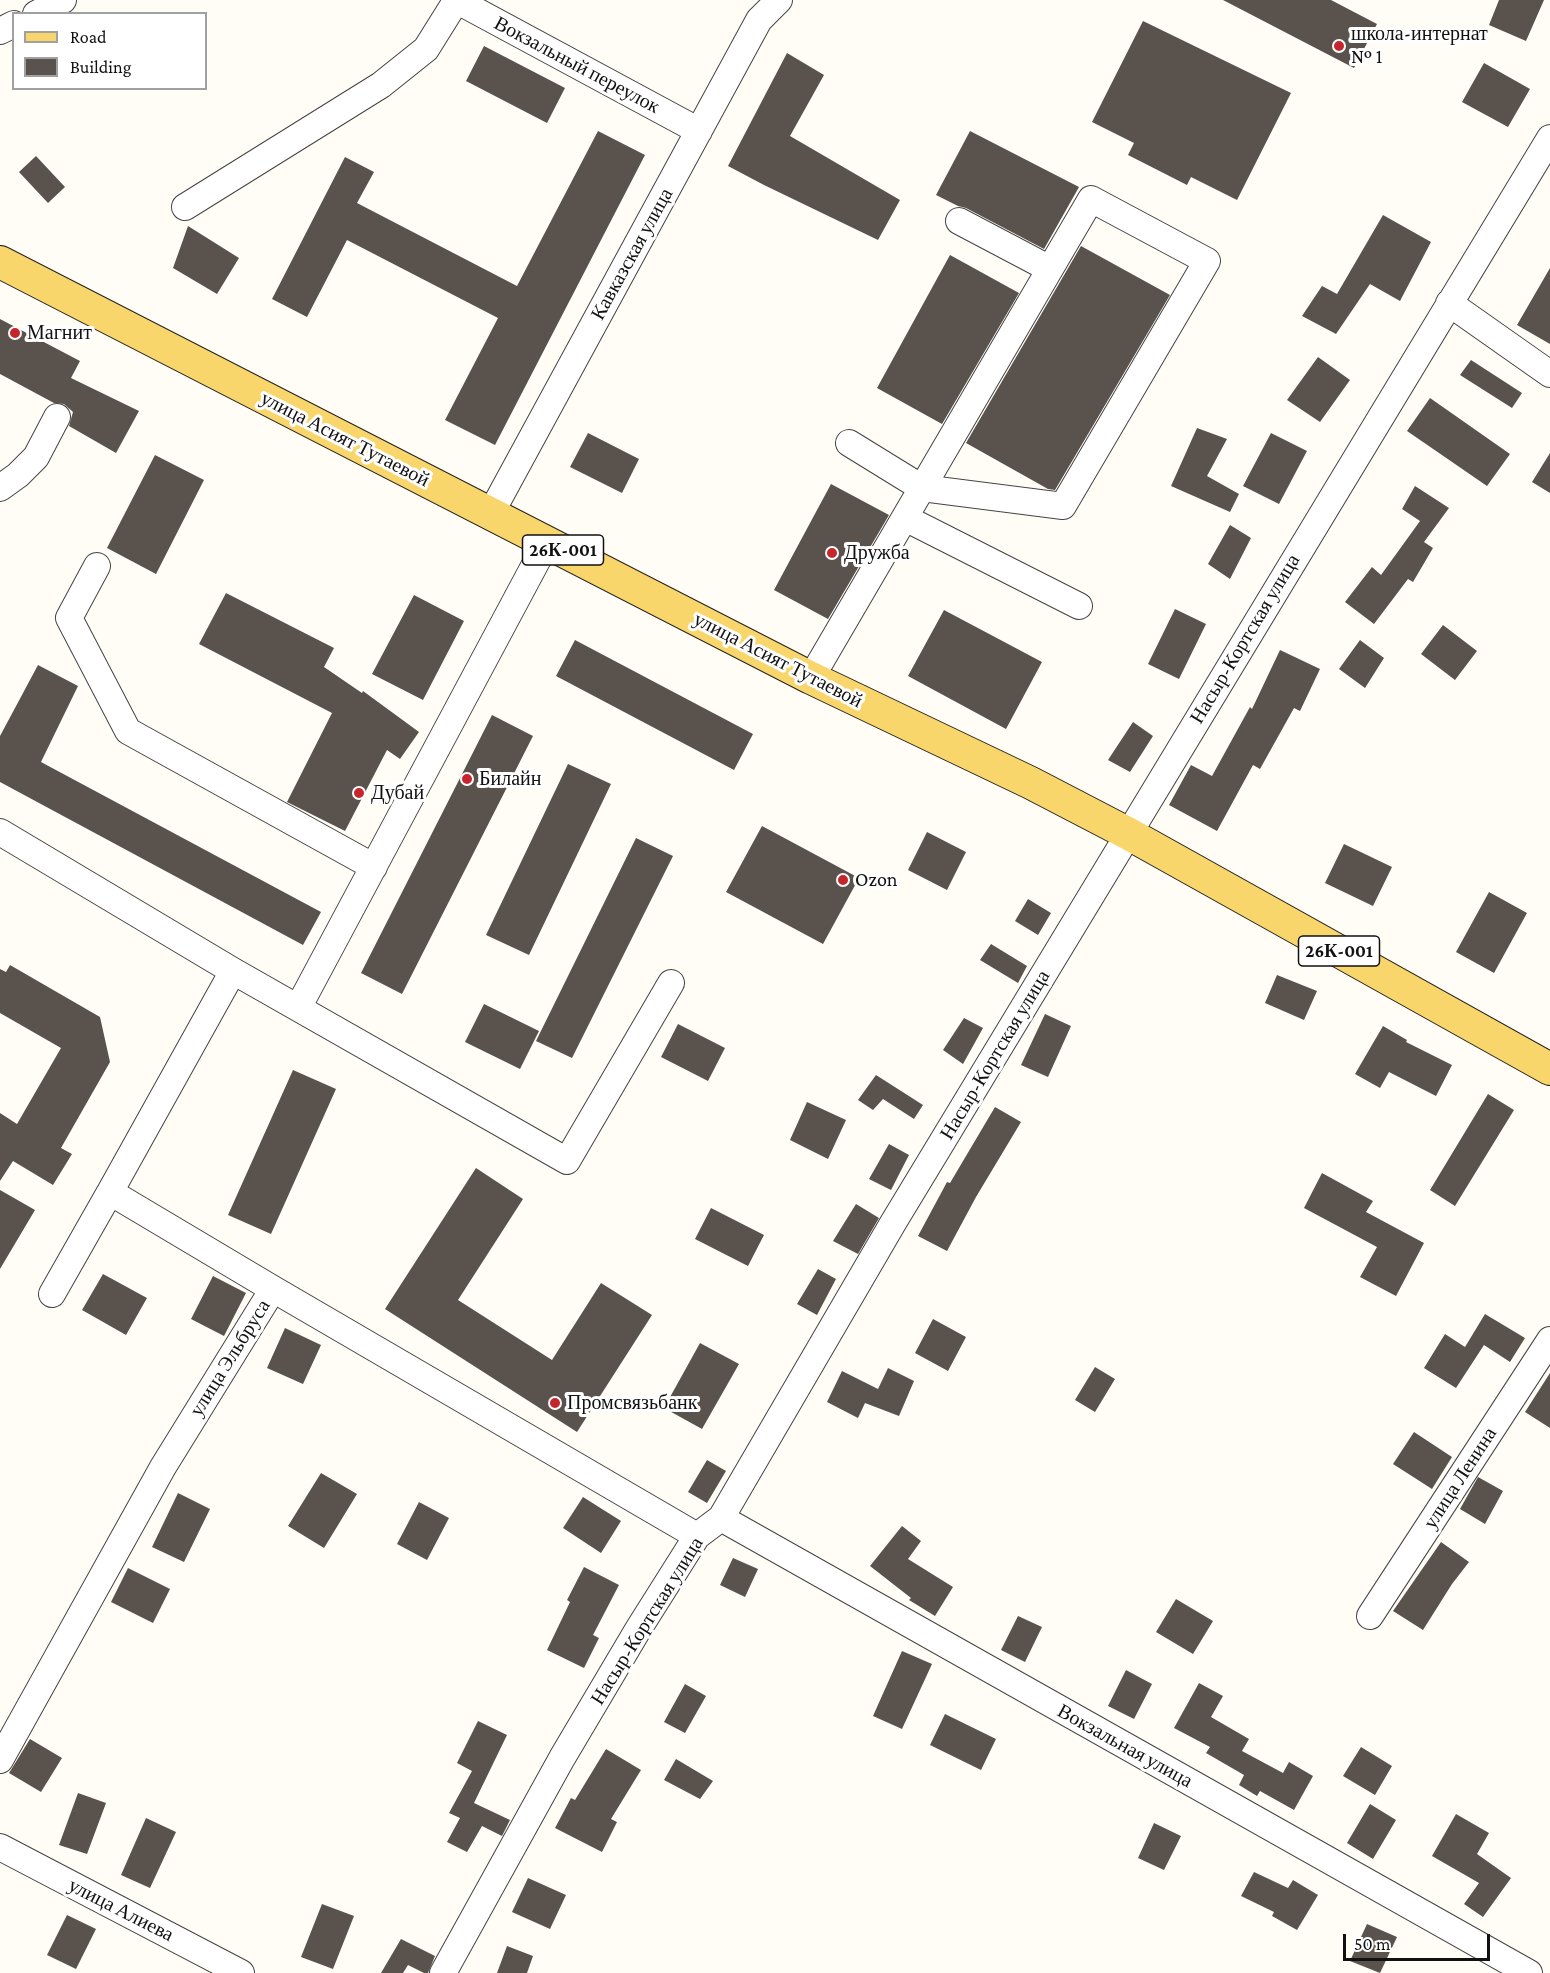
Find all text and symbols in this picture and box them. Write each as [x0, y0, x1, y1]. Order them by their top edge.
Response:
street label: Вокзальный переулок [490, 11, 664, 119]
legend [12, 12, 207, 90]
place label: школа-интернат № 1 [1351, 22, 1488, 69]
text: Road [70, 27, 107, 47]
marker: школа-интернат № 1 [1332, 39, 1346, 53]
text: Building [70, 57, 131, 77]
street label: Кавказская улица [586, 184, 678, 324]
place label: Магнит [27, 321, 92, 345]
marker: Магнит [8, 326, 22, 340]
street label: улица Асият Тутаевой [257, 386, 433, 492]
road number: 26К-001 [522, 535, 604, 565]
place label: Дружба [844, 541, 910, 565]
marker: Дружба [825, 546, 839, 560]
street label: Насыр-Кортская улица [1185, 550, 1305, 728]
street label: улица Асият Тутаевой [690, 607, 866, 713]
place label: Билайн [479, 767, 541, 791]
marker: Билайн [460, 772, 474, 786]
place label: Дубай [371, 781, 424, 805]
marker: Дубай [352, 786, 366, 800]
place label: Ozon [855, 868, 898, 892]
marker: Ozon [836, 873, 850, 887]
road number: 26К-001 [1298, 936, 1380, 966]
street label: Насыр-Кортская улица [935, 966, 1055, 1144]
street label: улица Эльбруса [185, 1295, 275, 1421]
place label: Промсвязьбанк [567, 1391, 697, 1415]
marker: Промсвязьбанк [548, 1396, 562, 1410]
street label: улица Ленина [1418, 1423, 1502, 1533]
street label: Насыр-Кортская улица [586, 1533, 708, 1709]
street label: Вокзальная улица [1053, 1699, 1197, 1793]
street label: улица Алиева [64, 1873, 178, 1947]
scale bar [1346, 1922, 1493, 1960]
text: 50 m [1354, 1934, 1391, 1954]

